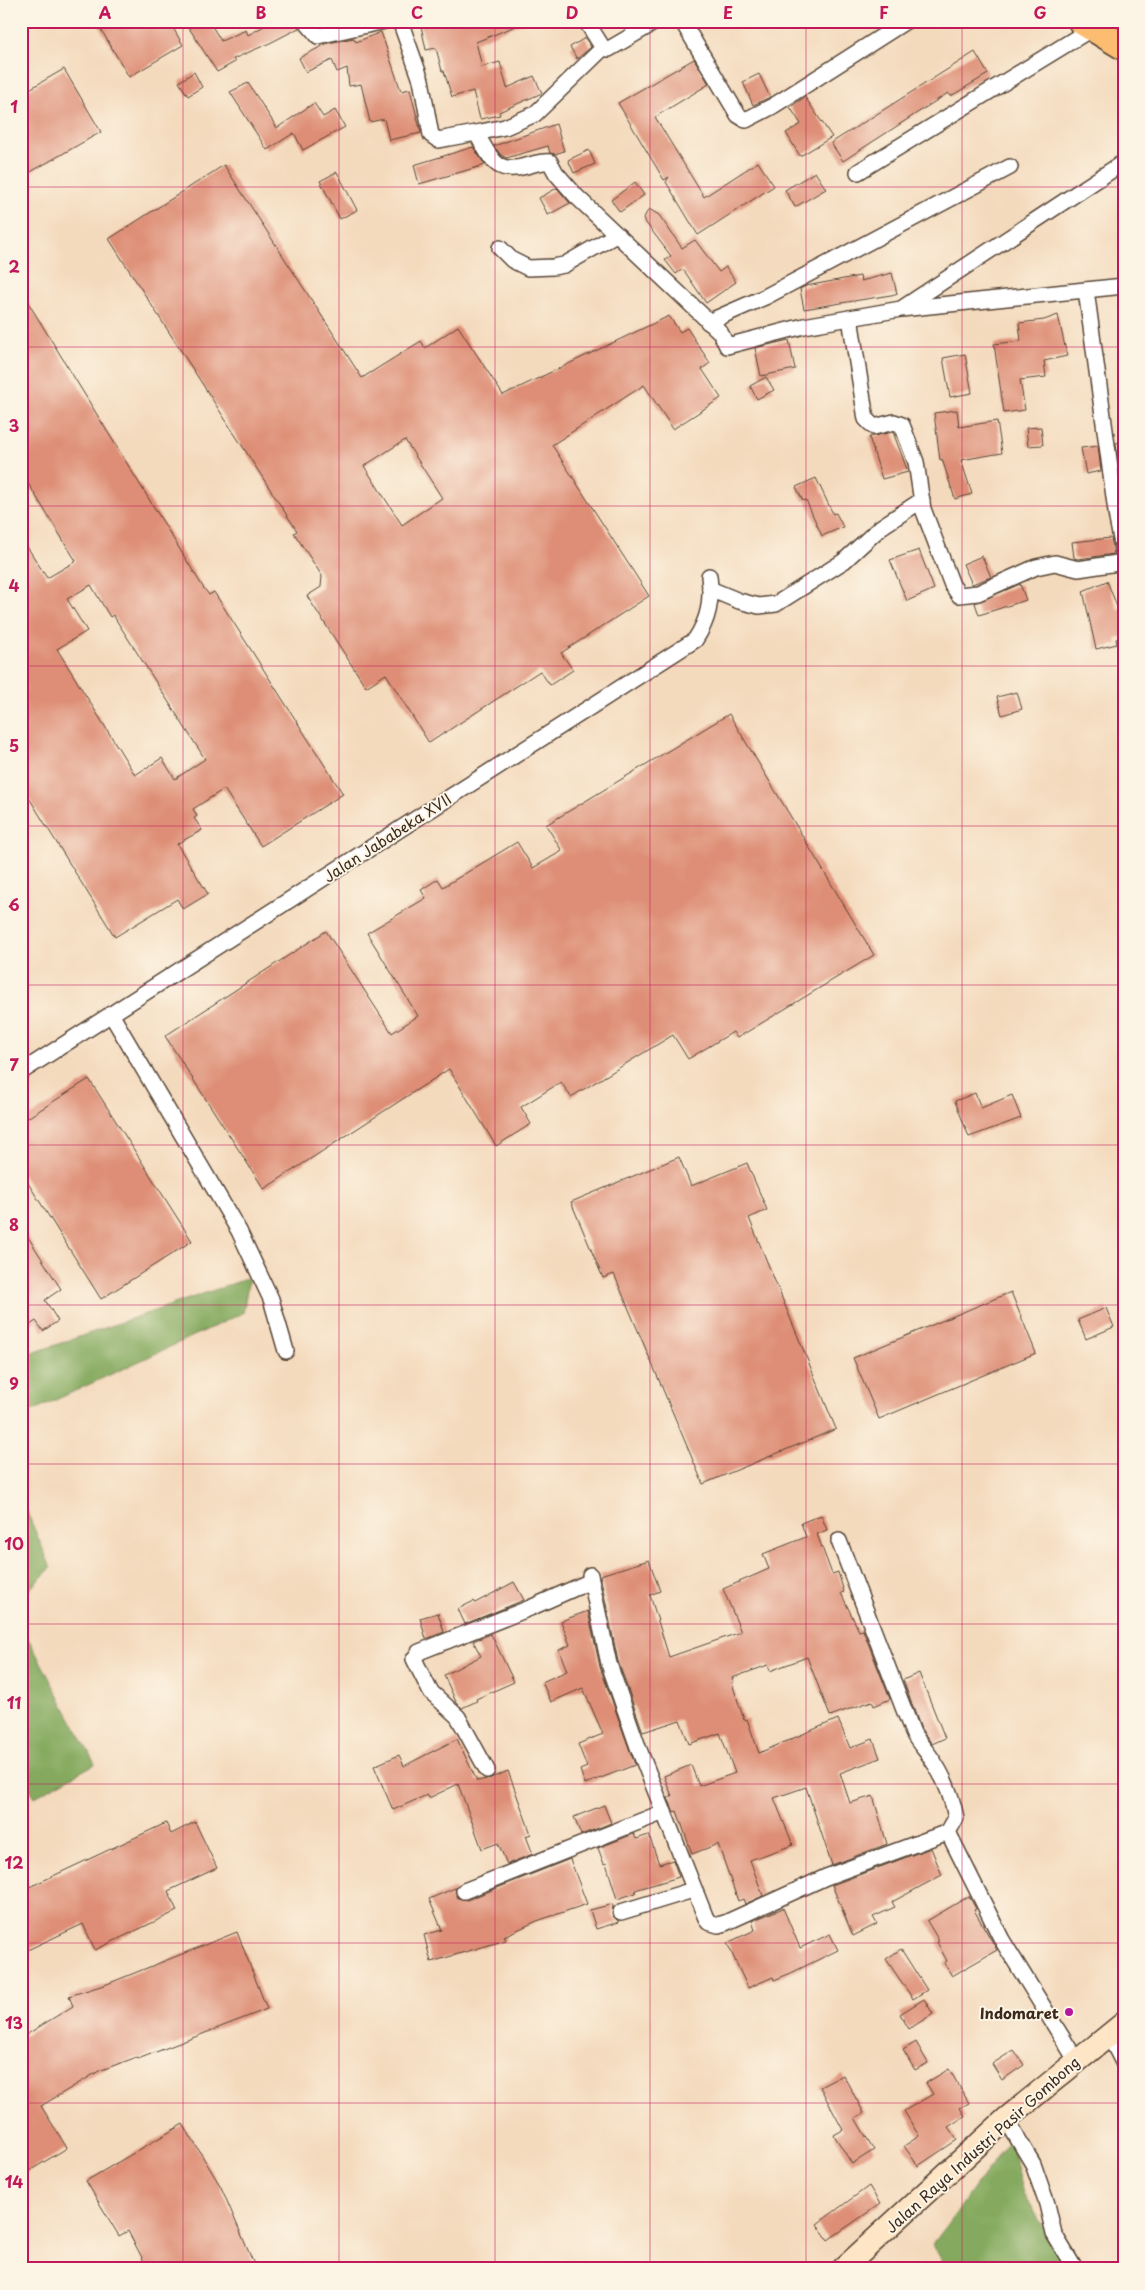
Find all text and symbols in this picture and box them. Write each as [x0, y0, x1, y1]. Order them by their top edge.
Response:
text: A [99, 0, 112, 24]
text: B [256, 0, 267, 24]
text: C [411, 0, 423, 24]
text: D [566, 0, 578, 24]
text: E [723, 0, 733, 24]
text: F [879, 0, 889, 24]
text: G [1033, 0, 1047, 24]
text: 1 [10, 94, 18, 118]
text: 2 [8, 254, 20, 278]
text: 3 [9, 413, 19, 437]
text: 4 [9, 573, 20, 597]
text: 5 [9, 733, 19, 757]
street label: Jalan Jababeka XVII [318, 787, 456, 887]
text: 6 [8, 892, 20, 916]
text: 7 [9, 1052, 19, 1076]
text: 8 [9, 1212, 19, 1236]
text: 9 [9, 1371, 19, 1395]
text: 10 [4, 1531, 24, 1555]
text: 11 [7, 1690, 21, 1714]
text: 12 [5, 1850, 23, 1874]
place label: Indomaret [980, 2001, 1059, 2024]
marker: Indomaret [1063, 2006, 1075, 2018]
text: 13 [5, 2010, 23, 2034]
street label: Jalan Raya Industri Pasir Gombong [880, 2050, 1084, 2238]
text: 14 [5, 2169, 23, 2193]

